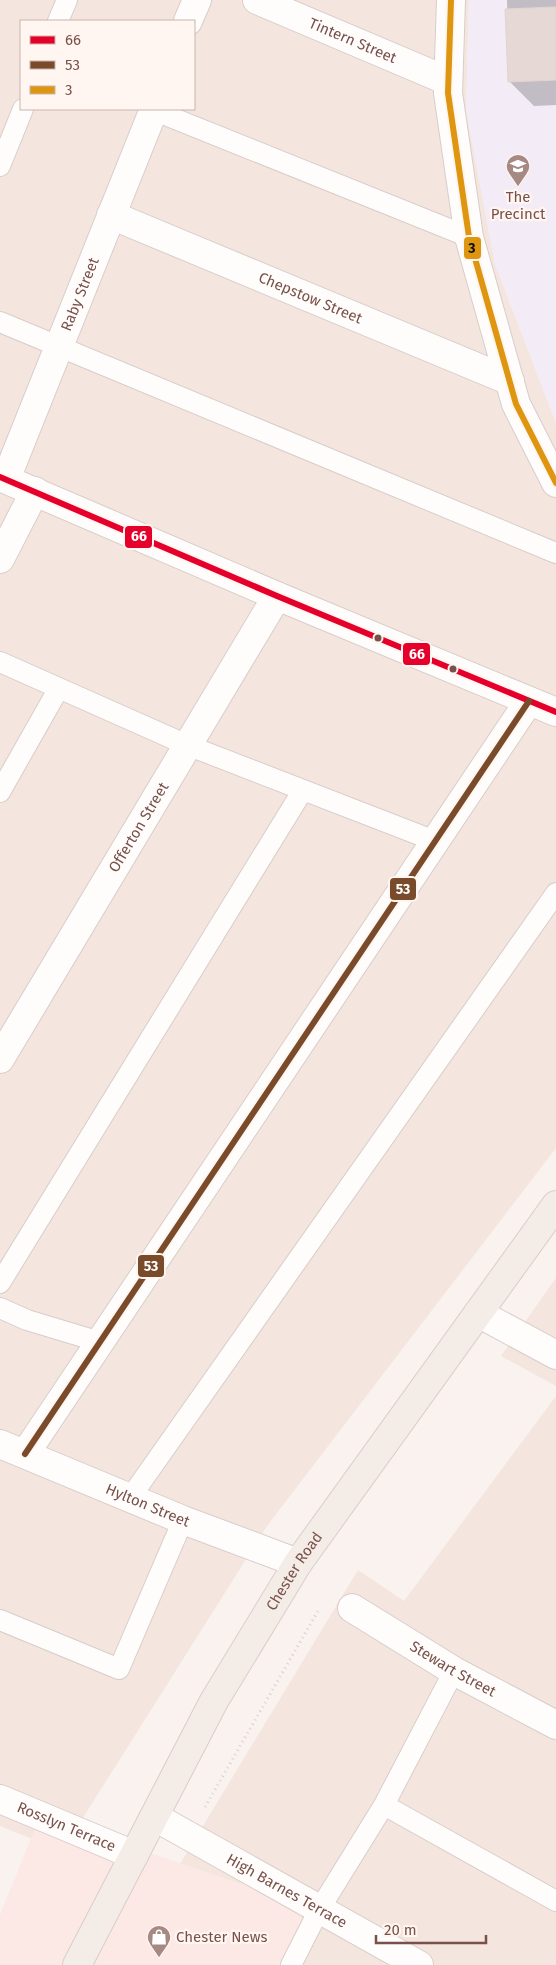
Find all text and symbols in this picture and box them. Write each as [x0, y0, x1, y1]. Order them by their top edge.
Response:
street label: Tintern Street [306, 14, 400, 67]
legend [20, 20, 195, 110]
text: 66 [65, 31, 81, 49]
text: 53 [65, 56, 80, 74]
text: 3 [65, 81, 73, 99]
school or university icon: The Precinct [505, 153, 531, 187]
place label: The Precinct [491, 188, 546, 223]
line badge: 3 [463, 236, 482, 260]
text: 3 [467, 240, 476, 257]
street label: Raby Street [57, 254, 103, 334]
street label: Chepstow Street [256, 268, 366, 328]
line badge: 66 [124, 525, 153, 549]
text: 66 [131, 528, 147, 545]
unlabelled marker [373, 633, 383, 643]
line badge: 66 [402, 642, 431, 666]
text: 66 [409, 646, 425, 663]
unlabelled marker [448, 664, 458, 674]
street label: Offerton Street [105, 779, 173, 876]
line badge: 53 [389, 877, 417, 901]
text: 53 [396, 881, 410, 898]
line badge: 53 [137, 1254, 165, 1278]
text: 53 [144, 1258, 158, 1275]
street label: Hylton Street [103, 1480, 193, 1531]
street label: Chester Road [262, 1528, 326, 1614]
street label: Stewart Street [407, 1637, 500, 1701]
street label: Rosslyn Terrace [14, 1798, 119, 1855]
street label: High Barnes Terrace [223, 1850, 350, 1932]
scale bar [376, 1912, 486, 1944]
text: 20 m [384, 1921, 417, 1939]
shop icon: Chester News [146, 1924, 172, 1958]
place label: Chester News [176, 1928, 268, 1946]

